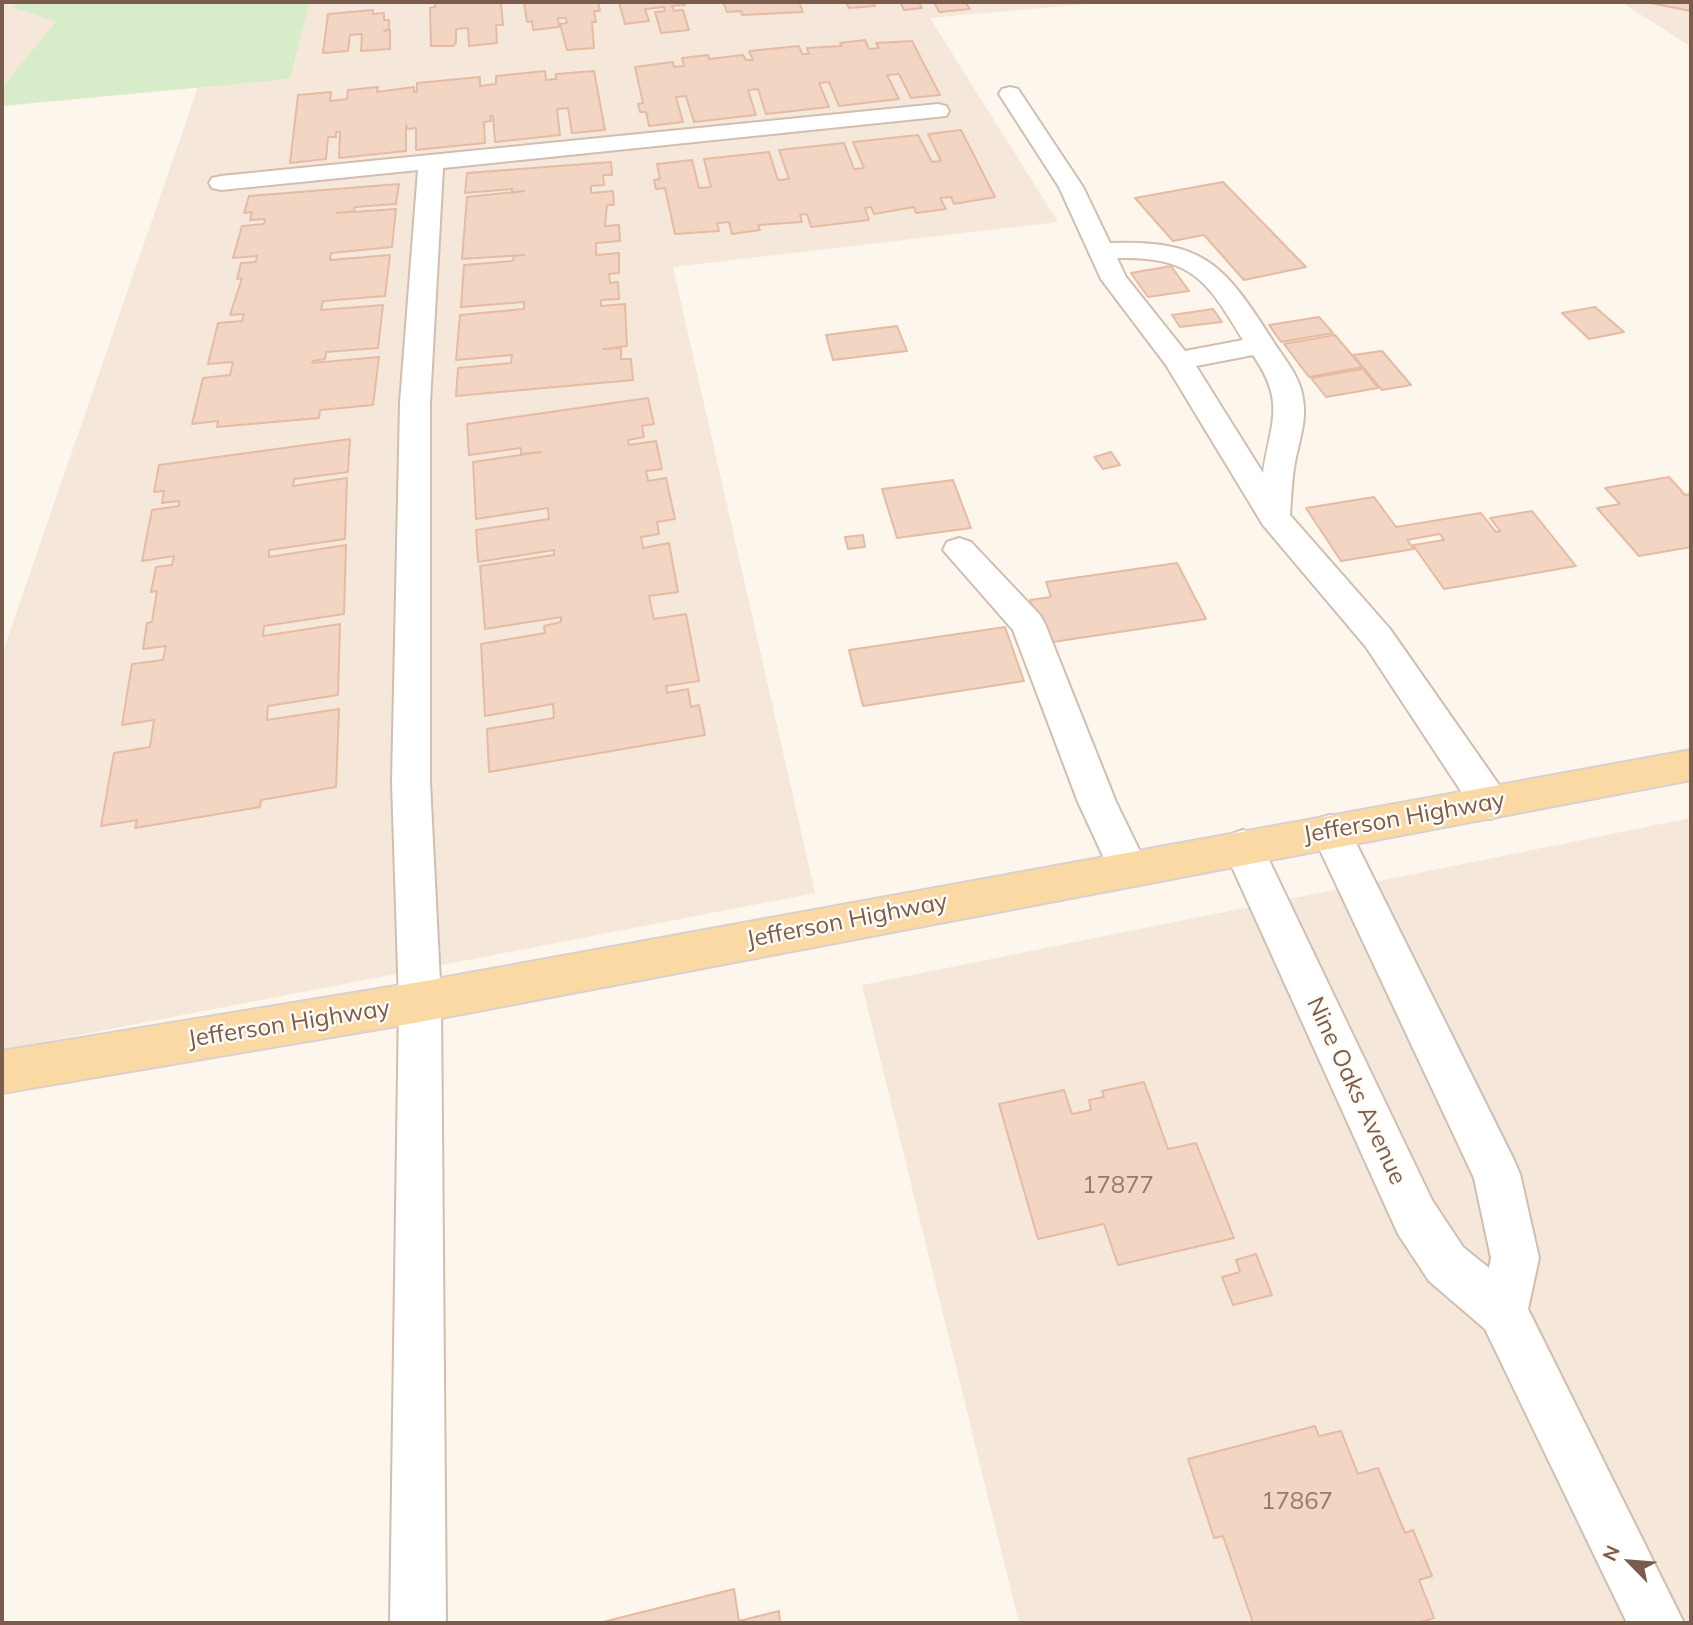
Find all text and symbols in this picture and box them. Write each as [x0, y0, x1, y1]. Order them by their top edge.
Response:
street label: Jefferson Highway [1301, 786, 1507, 850]
street label: Jefferson Highway [744, 887, 950, 955]
street label: Nine Oaks Avenue [1300, 993, 1412, 1189]
street label: Jefferson Highway [186, 994, 392, 1054]
house number: 17877 [1082, 1172, 1154, 1200]
house number: 17867 [1261, 1488, 1333, 1516]
north arrow [1595, 1527, 1665, 1597]
text: N [1597, 1542, 1625, 1565]

